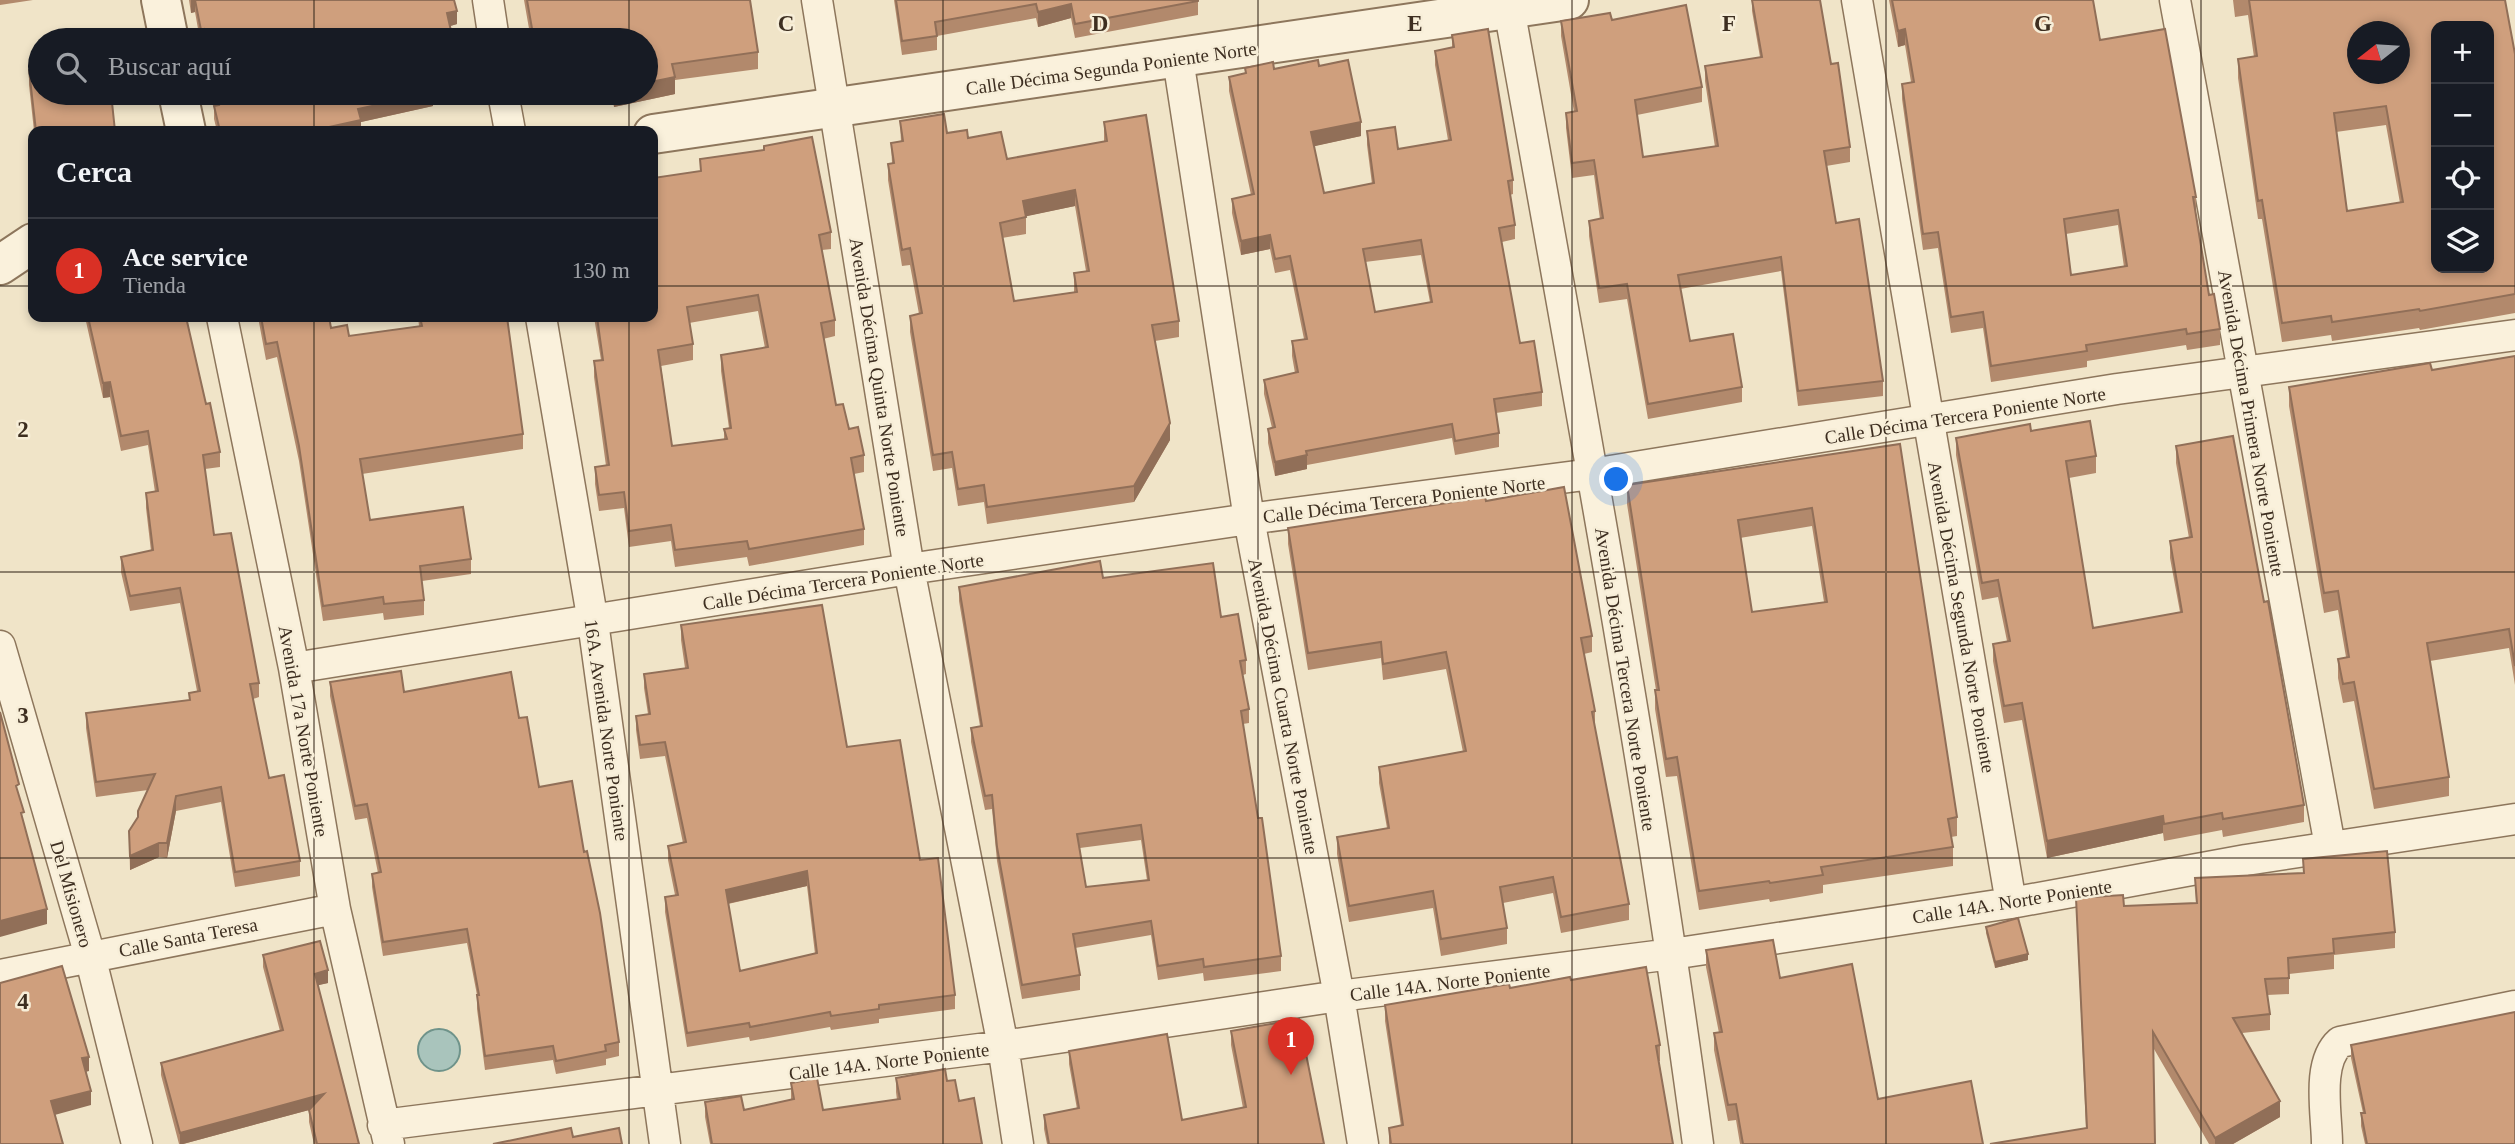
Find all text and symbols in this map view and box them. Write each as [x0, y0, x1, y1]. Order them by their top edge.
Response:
text: C [778, 11, 794, 36]
text: D [1092, 11, 1108, 36]
text: E [1407, 11, 1423, 36]
text: F [1722, 11, 1736, 36]
text: G [2034, 11, 2052, 36]
north arrow [2347, 21, 2410, 84]
map controls [2431, 21, 2494, 273]
button: + [2431, 21, 2494, 84]
search box [28, 28, 658, 105]
street label: Calle Décima Segunda Poniente Norte [964, 38, 1258, 99]
icon: search [52, 48, 90, 86]
text: Buscar aquí [108, 52, 231, 81]
button: − [2431, 84, 2494, 147]
button: locate [2431, 147, 2494, 210]
text: Cerca [56, 155, 132, 188]
button: layers [2431, 210, 2494, 273]
street label: Avenida Décima Quinta Norte Poniente [845, 236, 914, 538]
text: Ace service [123, 243, 248, 272]
text: 1 [73, 258, 85, 283]
text: 130 m [572, 258, 630, 283]
street label: Avenida Décima Primera Norte Poniente [2214, 268, 2289, 578]
text: Tienda [123, 273, 186, 298]
street label: Calle Décima Tercera Poniente Norte [1823, 383, 2107, 448]
text: 2 [17, 417, 29, 442]
street label: Avenida Décima Segunda Norte Poniente [1924, 460, 1999, 775]
your location [1599, 462, 1633, 496]
street label: Calle Décima Tercera Poniente Norte [1262, 472, 1546, 527]
street label: Avenida Décima Tercera Norte Poniente [1591, 526, 1660, 832]
street label: Calle Décima Tercera Poniente Norte [701, 549, 985, 614]
street label: Avenida Décima Cuarta Norte Poniente [1244, 556, 1323, 856]
street label: 16A. Avenida Norte Poniente [581, 618, 632, 842]
street label: Avenida 17a Norte Poniente [275, 624, 332, 838]
text: 3 [17, 703, 29, 728]
street label: Del Misionero [46, 838, 97, 950]
street label: Calle 14A. Norte Poniente [1911, 875, 2113, 928]
street label: Calle Santa Teresa [117, 914, 260, 961]
street label: Calle 14A. Norte Poniente [1349, 960, 1551, 1005]
text: 4 [17, 989, 29, 1014]
pin: 1 [1268, 1017, 1314, 1075]
street label: Calle 14A. Norte Poniente [788, 1039, 990, 1084]

